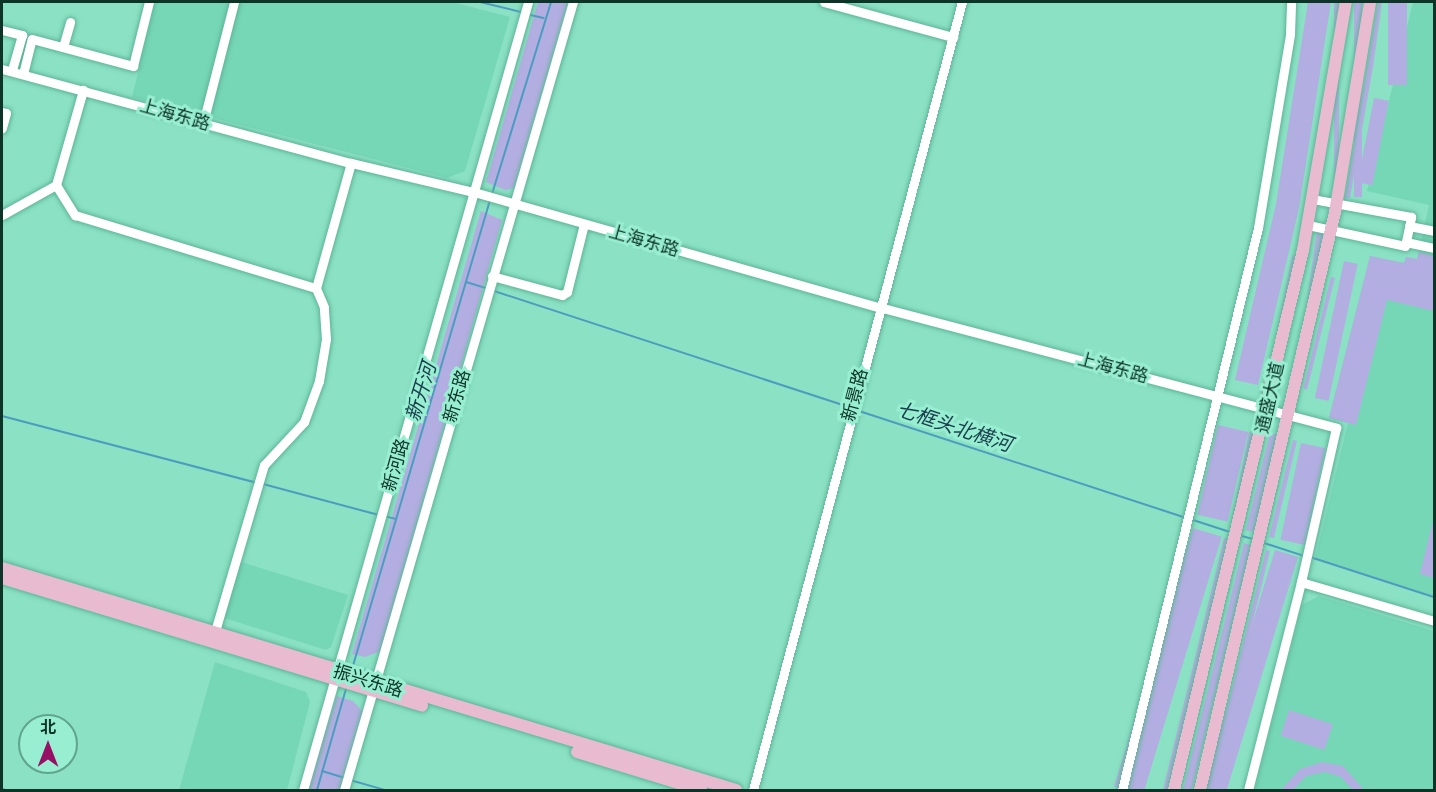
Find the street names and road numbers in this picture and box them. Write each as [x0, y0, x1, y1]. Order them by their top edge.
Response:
street label: 上海东路 [137, 95, 213, 135]
street label: 上海东路 [606, 221, 682, 261]
street label: 上海东路 [1075, 348, 1151, 388]
street label: 通盛大道 [1251, 360, 1289, 436]
street label: 新景路 [838, 366, 872, 424]
street label: 新东路 [439, 367, 475, 425]
street label: 新河路 [378, 436, 414, 494]
street label: 振兴东路 [330, 660, 406, 702]

